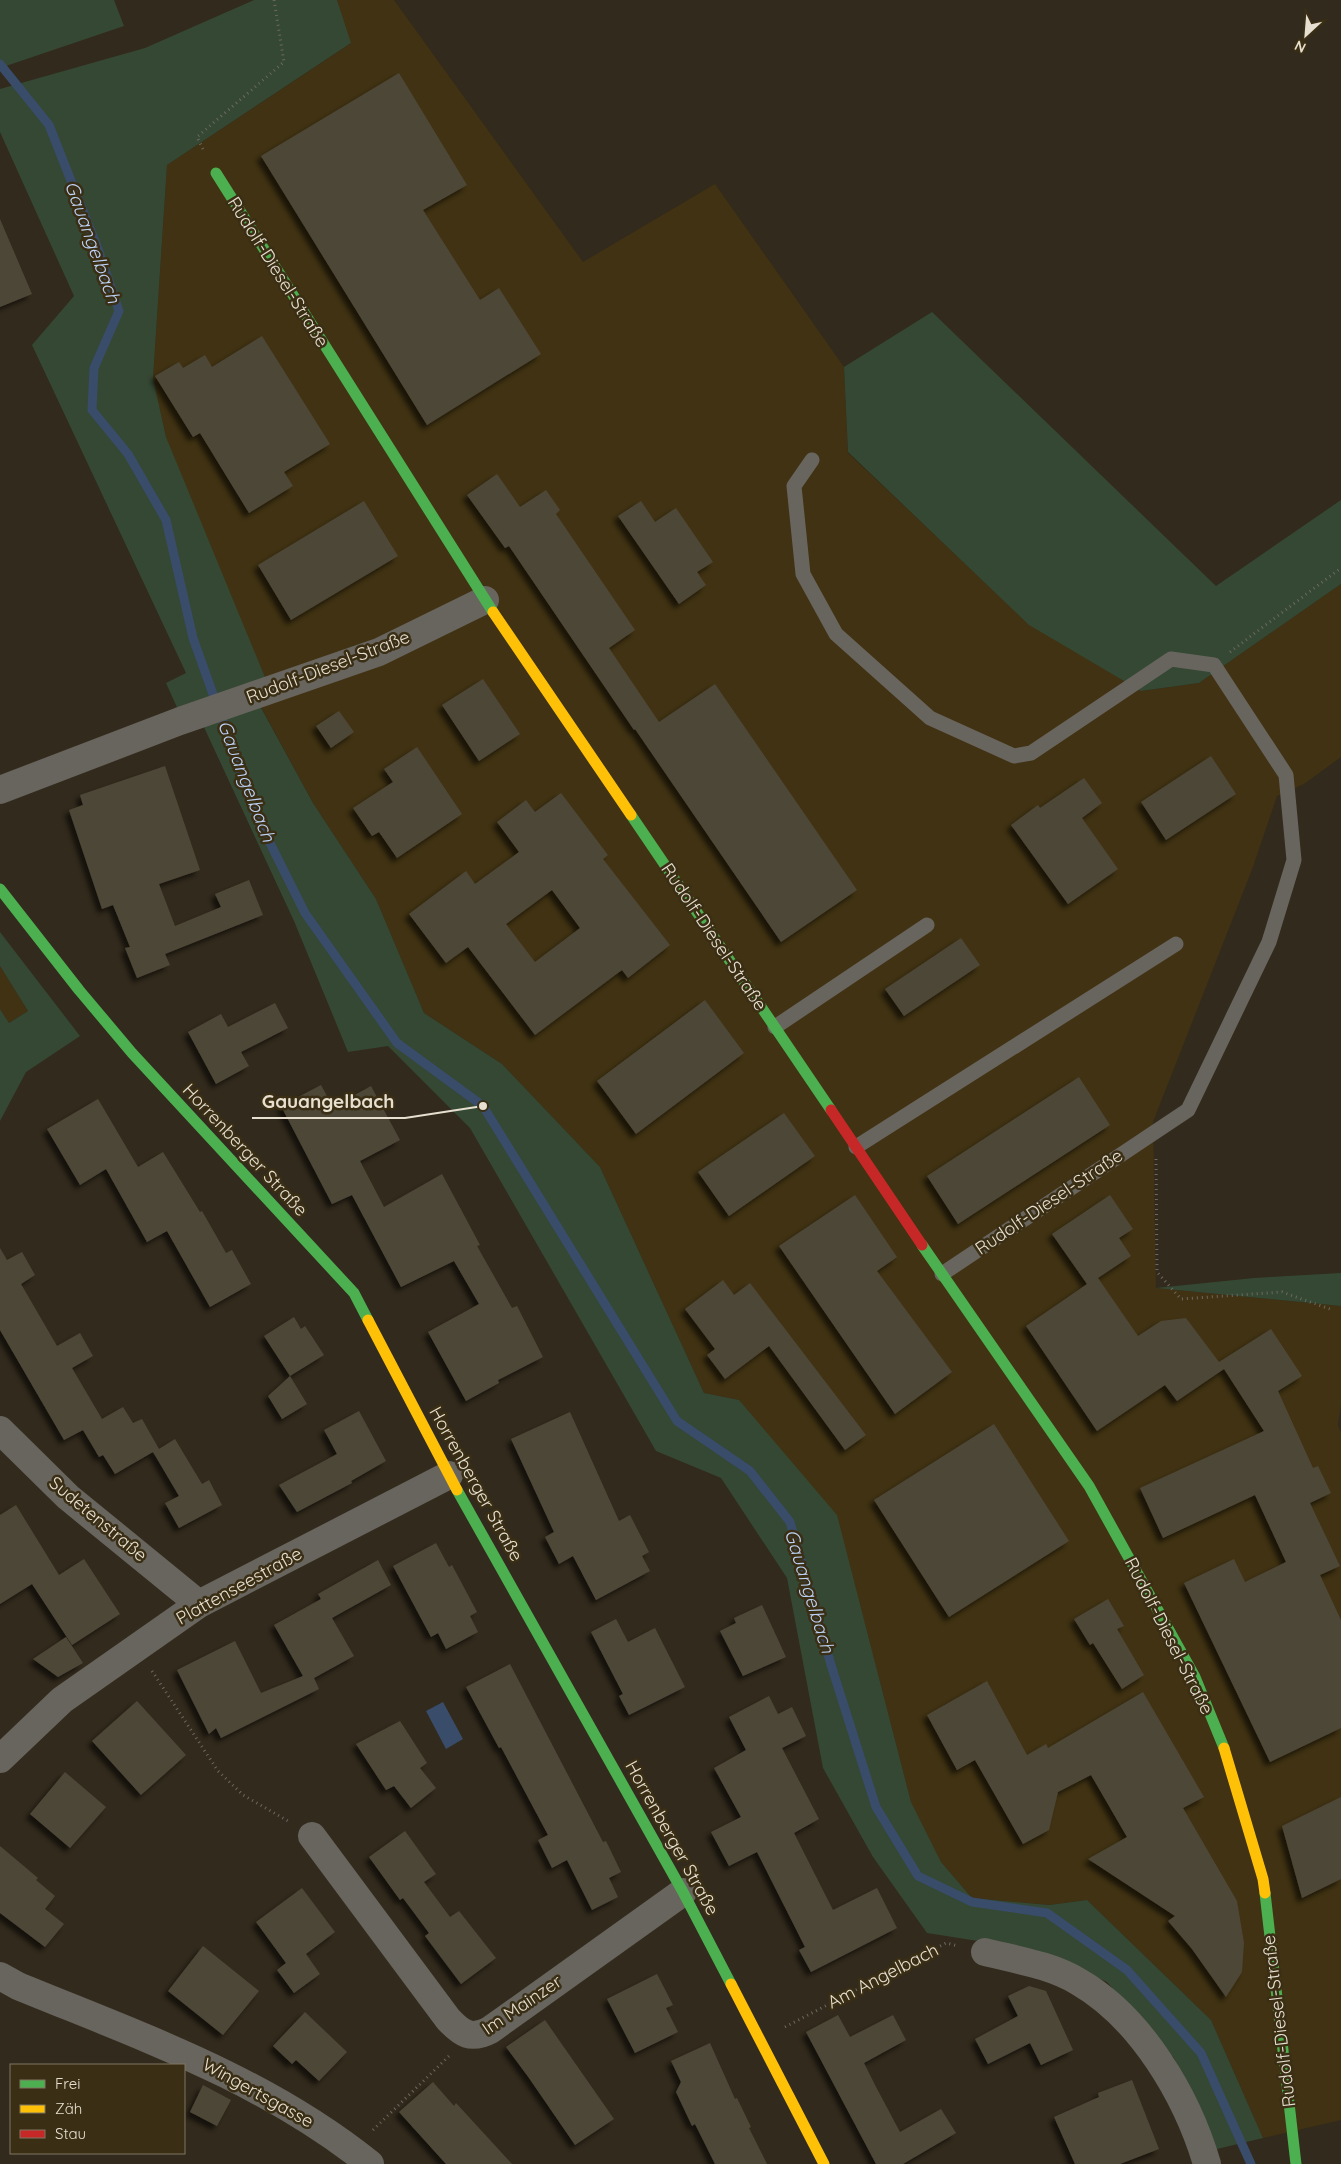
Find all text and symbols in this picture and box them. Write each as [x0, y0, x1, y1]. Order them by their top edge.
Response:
north arrow [1281, 10, 1331, 60]
text: N [1292, 36, 1309, 57]
water label: Gauangelbach [60, 178, 127, 308]
street label: Rudolf-Diesel-Straße [223, 192, 334, 351]
street label: Rudolf-Diesel-Straße [243, 625, 413, 708]
water label: Gauangelbach [213, 717, 282, 846]
street label: Rudolf-Diesel-Straße [656, 858, 772, 1015]
street label: Horrenberger Straße [178, 1078, 313, 1221]
callout: Gauangelbach [252, 1084, 405, 1118]
text: Gauangelbach [262, 1089, 394, 1113]
street label: Rudolf-Diesel-Straße [970, 1144, 1127, 1260]
street label: Horrenberger Straße [424, 1402, 529, 1565]
street label: Sudetenstraße [44, 1471, 152, 1566]
water label: Gauangelbach [780, 1526, 841, 1657]
street label: Plattenseestraße [172, 1541, 306, 1630]
street label: Rudolf-Diesel-Straße [1120, 1553, 1219, 1718]
street label: Horrenberger Straße [620, 1756, 725, 1919]
street label: Rudolf-Diesel-Straße [1257, 1934, 1300, 2108]
street label: Am Angelbach [823, 1938, 942, 2013]
street label: Im Mainzer [477, 1969, 566, 2040]
street label: Wingertsgasse [199, 2053, 318, 2133]
legend [10, 2064, 185, 2154]
text: Frei [55, 2074, 81, 2093]
text: Zäh [55, 2099, 82, 2118]
text: Stau [55, 2124, 86, 2143]

